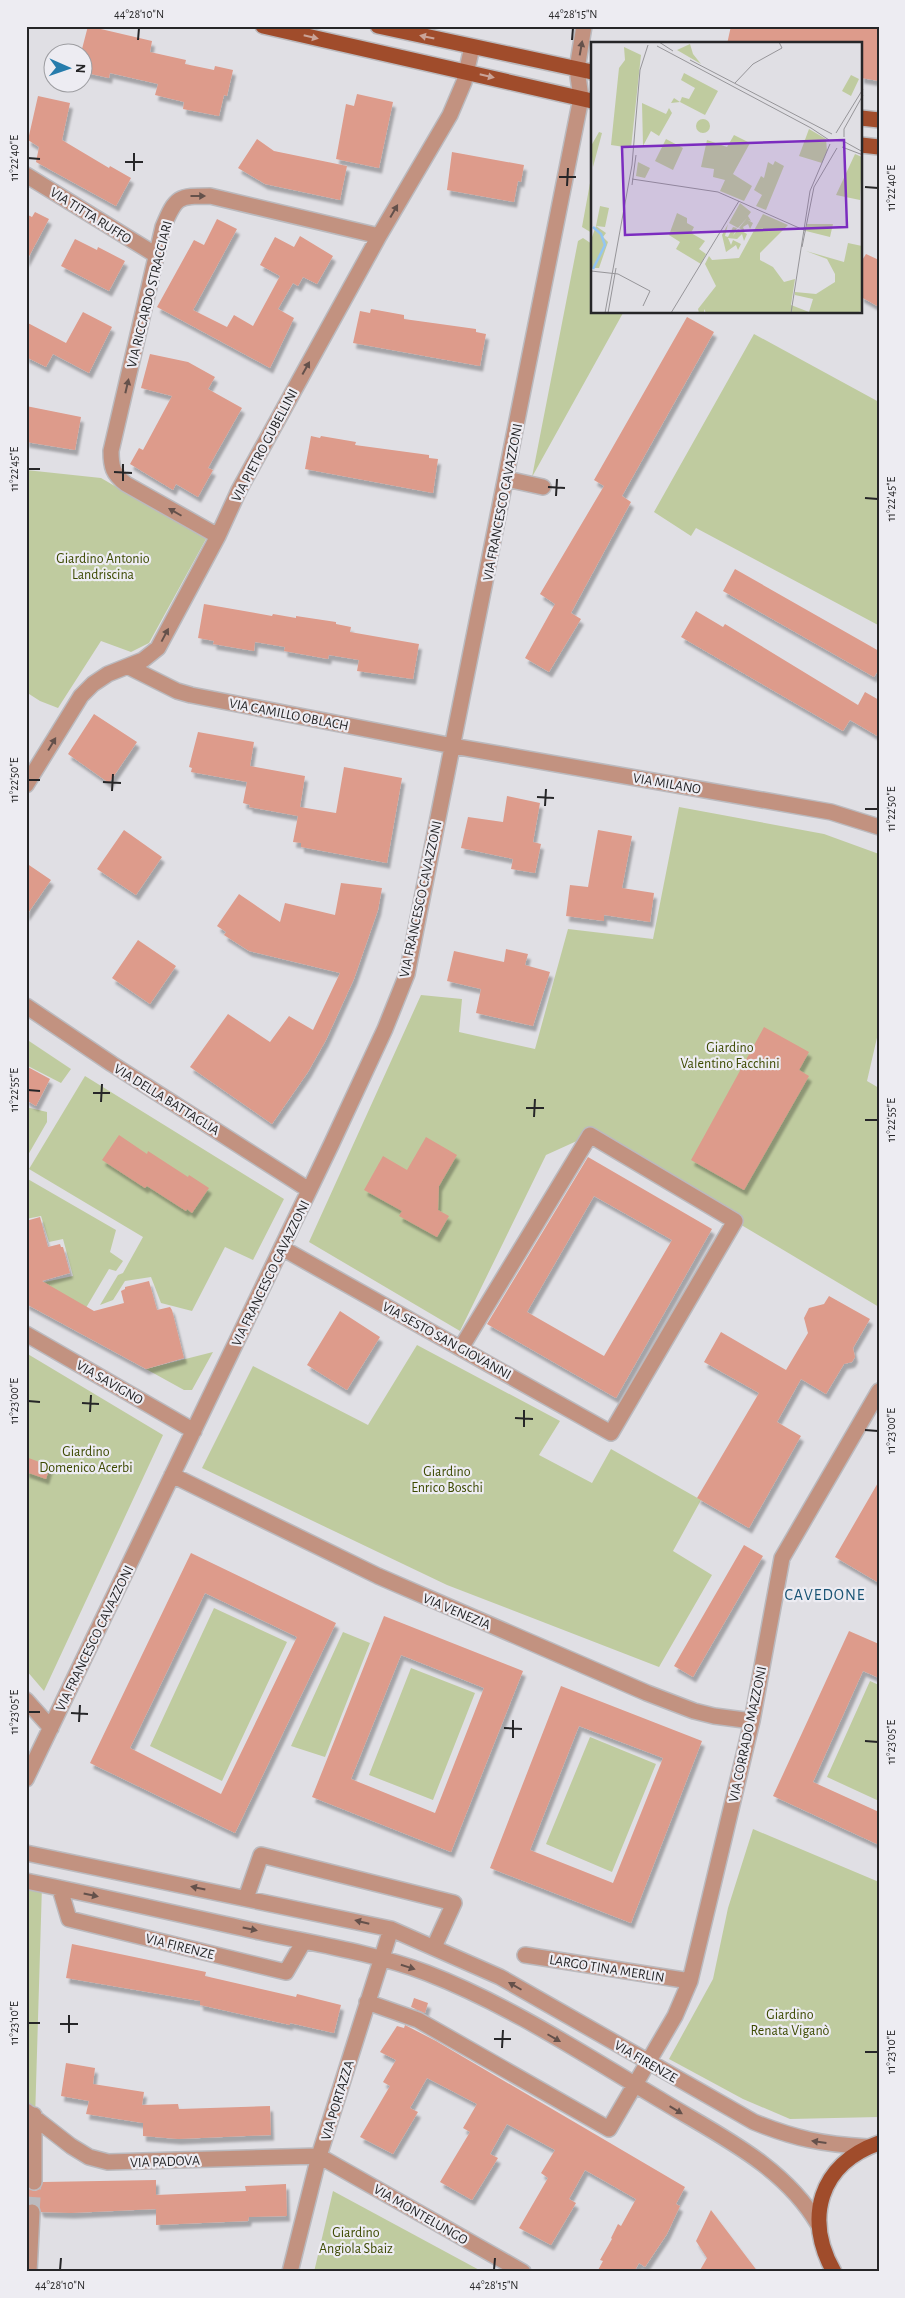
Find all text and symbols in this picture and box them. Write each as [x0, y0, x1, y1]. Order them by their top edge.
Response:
text: 44°28'10"N [114, 8, 164, 20]
text: 44°28'15"N [549, 8, 597, 20]
one-way arrow [303, 33, 319, 41]
one-way arrow [419, 33, 434, 41]
one-way arrow [577, 39, 585, 55]
north arrow [42, 42, 92, 92]
inset map [591, 42, 862, 314]
text: N [73, 63, 87, 74]
one-way arrow [479, 72, 494, 80]
text: 11°22'40"E [8, 135, 20, 181]
text: 11°22'40"E [885, 165, 897, 211]
street label: VIA TITTA RUFFO [47, 185, 134, 247]
one-way arrow [190, 192, 206, 200]
one-way arrow [389, 204, 398, 217]
street label: VIA RICCARDO STRACCIARI [125, 219, 175, 369]
one-way arrow [302, 360, 310, 375]
one-way arrow [123, 377, 131, 393]
street label: VIA PIETRO GUBELLINI [229, 387, 301, 504]
street label: VIA FRANCESCO CAVAZZONI [481, 422, 525, 582]
text: 11°22'45"E [8, 446, 20, 491]
text: 11°22'45"E [885, 476, 897, 521]
one-way arrow [169, 507, 182, 516]
park label: Giardino Antonio Landriscina [56, 552, 150, 582]
one-way arrow [161, 628, 169, 642]
street label: VIA CAMILLO OBLACH [228, 697, 350, 733]
one-way arrow [47, 737, 56, 750]
text: 11°22'50"E [8, 757, 20, 803]
street label: VIA MILANO [632, 771, 702, 797]
text: 11°22'50"E [885, 786, 897, 832]
street label: VIA FRANCESCO CAVAZZONI [397, 819, 444, 979]
park label: Giardino Valentino Facchini [680, 1041, 780, 1071]
street label: VIA DELLA BATTAGLIA [111, 1062, 222, 1138]
text: 11°22'55"E [8, 1068, 20, 1112]
text: 11°22'55"E [885, 1098, 897, 1142]
street label: VIA FRANCESCO CAVAZZONI [230, 1198, 312, 1348]
street label: VIA SESTO SAN GIOVANNI [380, 1300, 513, 1382]
street label: VIA SAVIGNO [74, 1358, 145, 1408]
text: 11°23'00"E [8, 1378, 20, 1424]
text: 11°23'00"E [885, 1408, 897, 1454]
park label: Giardino Domenico Acerbi [39, 1445, 133, 1475]
park label: Giardino Enrico Boschi [411, 1465, 483, 1495]
street label: VIA FRANCESCO CAVAZZONI [54, 1563, 136, 1713]
district label: CAVEDONE [784, 1587, 866, 1603]
street label: VIA VENEZIA [421, 1591, 493, 1632]
street label: VIA CORRADO MAZZONI [727, 1665, 769, 1803]
text: 11°23'05"E [8, 1689, 20, 1734]
text: 11°23'05"E [885, 1719, 897, 1764]
one-way arrow [189, 1884, 205, 1892]
one-way arrow [83, 1891, 99, 1899]
one-way arrow [355, 1918, 370, 1926]
one-way arrow [242, 1926, 258, 1934]
street label: VIA FIRENZE [144, 1932, 216, 1962]
street label: LARGO TINA MERLIN [548, 1953, 665, 1985]
one-way arrow [401, 1963, 416, 1971]
one-way arrow [508, 1981, 521, 1990]
text: 11°23'10"E [8, 2001, 20, 2045]
park label: Giardino Renata Viganò [750, 2008, 830, 2038]
text: 11°23'10"E [885, 2030, 897, 2074]
one-way arrow [547, 2033, 560, 2042]
street label: VIA FIRENZE [612, 2038, 680, 2086]
street label: VIA PORTAZZA [319, 2059, 357, 2142]
one-way arrow [670, 2105, 683, 2114]
one-way arrow [811, 2138, 827, 2146]
street label: VIA PADOVA [130, 2154, 200, 2170]
street label: VIA MONTELUNGO [371, 2182, 470, 2248]
park label: Giardino Angiola Sbaiz [319, 2226, 393, 2256]
text: 44°28'10"N [35, 2279, 85, 2291]
text: 44°28'15"N [470, 2279, 518, 2291]

